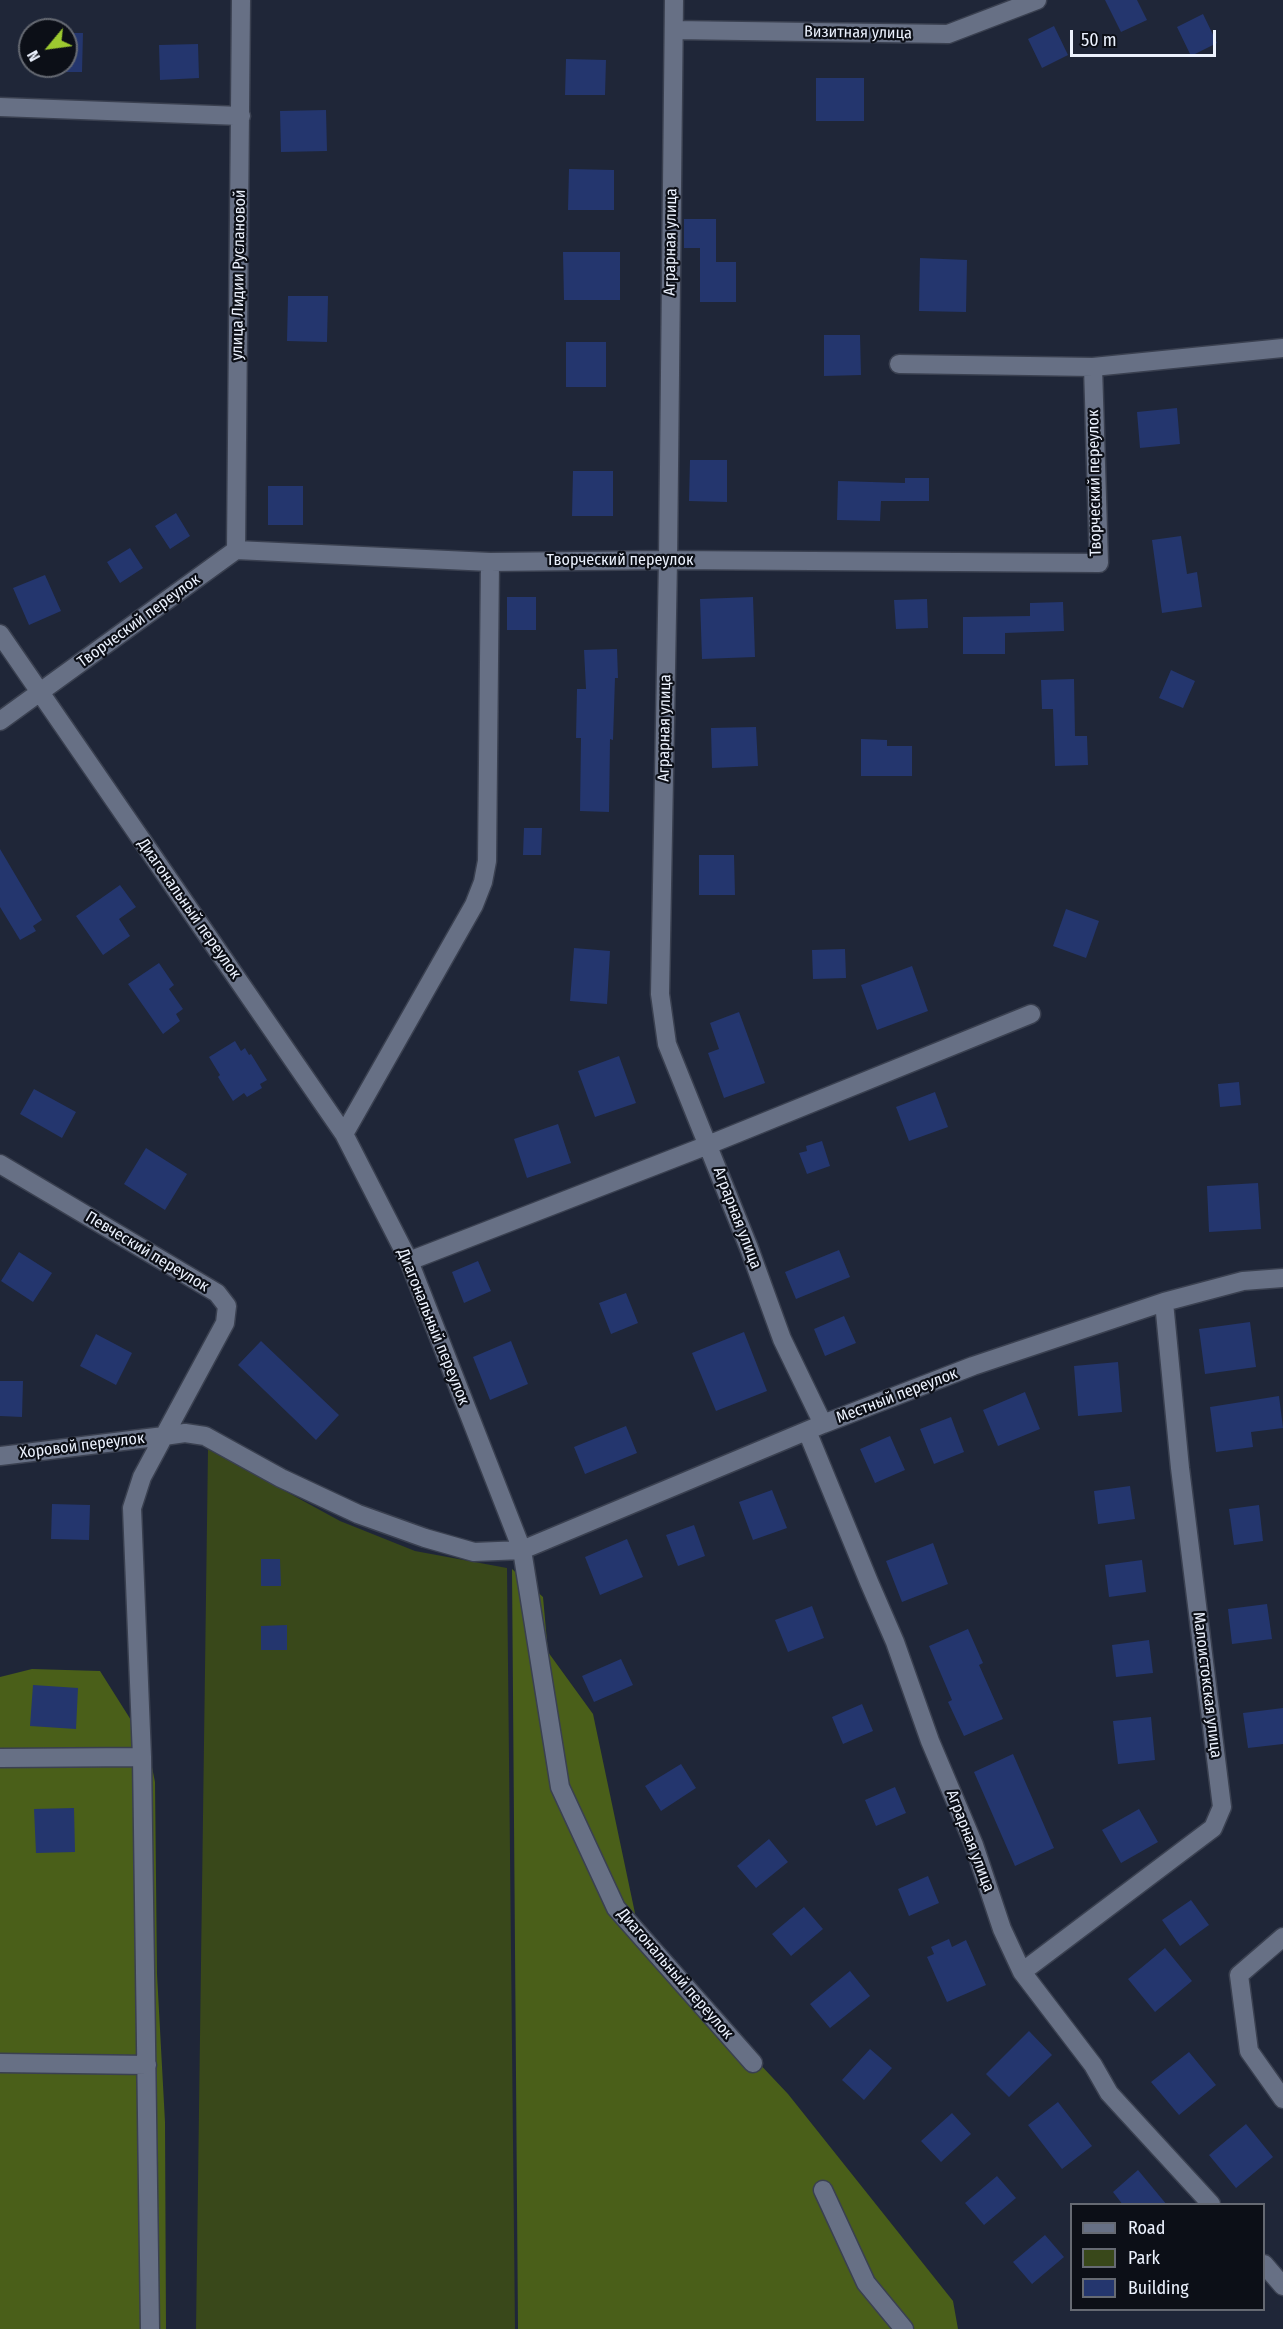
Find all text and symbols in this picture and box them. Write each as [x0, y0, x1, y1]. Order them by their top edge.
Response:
north arrow [18, 18, 78, 78]
scale bar [1073, 18, 1218, 56]
street label: Визитная улица [804, 22, 912, 44]
text: 50 m [1081, 29, 1117, 51]
text: N [23, 47, 44, 65]
street label: Аграрная улица [660, 188, 682, 296]
street label: улица Лидии Руслановой [228, 189, 250, 361]
street label: Творческий переулок [1084, 409, 1106, 557]
street label: Творческий переулок [547, 551, 693, 571]
street label: Творческий переулок [74, 570, 204, 672]
street label: Аграрная улица [654, 674, 676, 782]
street label: Диагональный переулок [133, 835, 245, 983]
street label: Аграрная улица [709, 1164, 765, 1272]
street label: Певческий переулок [82, 1208, 212, 1296]
street label: Диагональный переулок [393, 1246, 473, 1408]
street label: Местный переулок [834, 1364, 960, 1428]
street label: Хоровой переулок [19, 1429, 145, 1463]
street label: Малоистокская улица [1189, 1611, 1225, 1759]
street label: Аграрная улица [942, 1787, 998, 1895]
street label: Диагональный переулок [613, 1905, 737, 2043]
legend [1070, 2203, 1265, 2311]
text: Road [1128, 2217, 1165, 2239]
text: Park [1128, 2247, 1160, 2269]
text: Building [1128, 2277, 1189, 2299]

